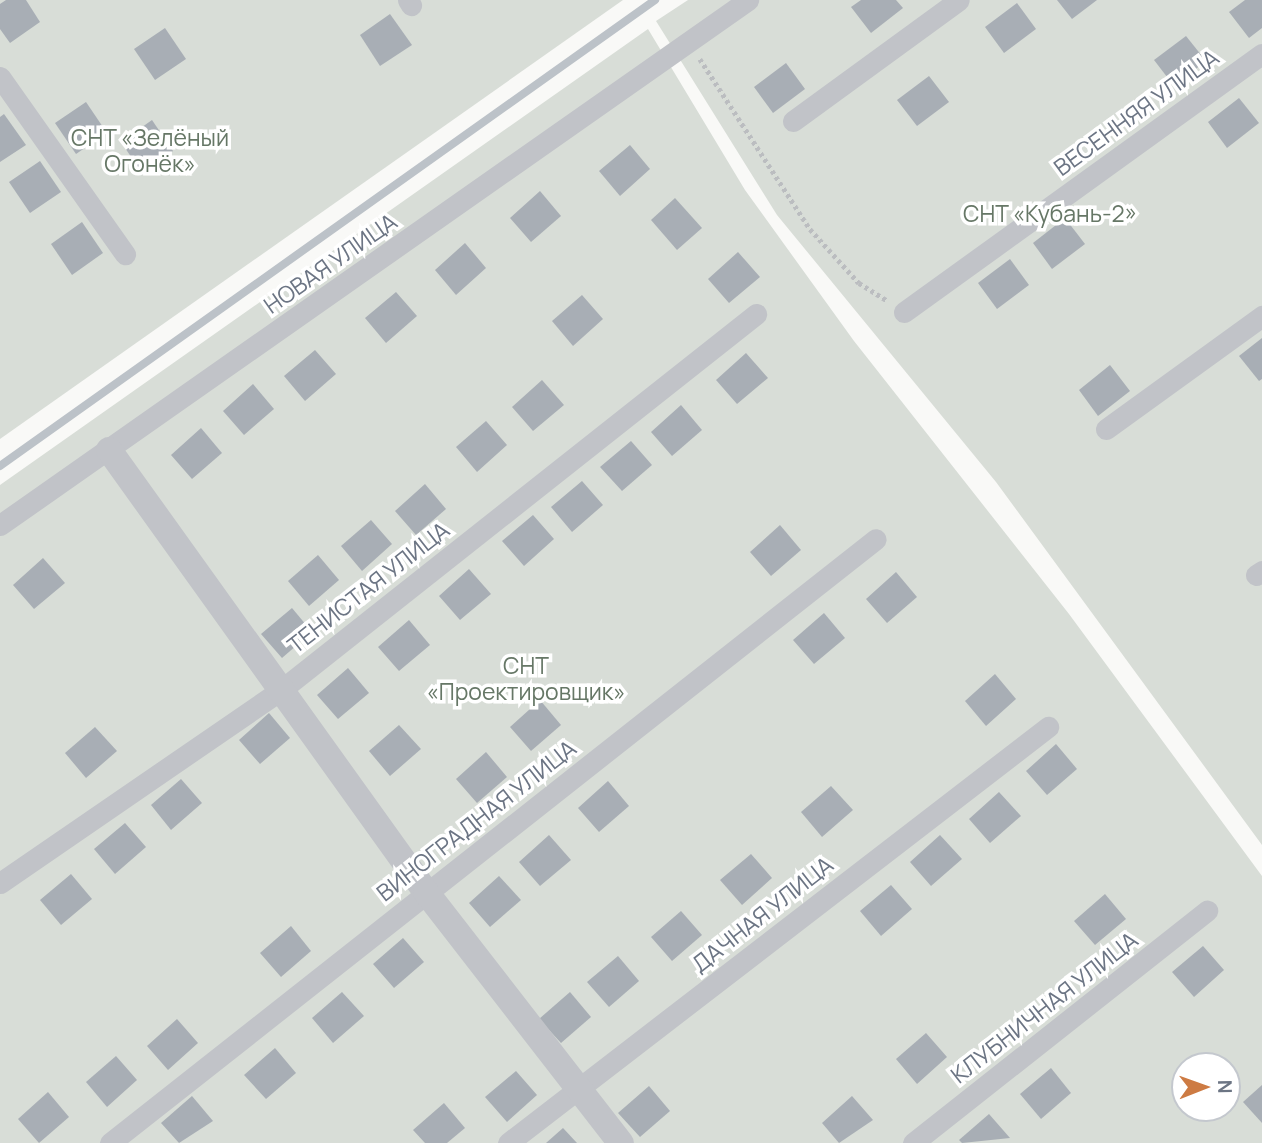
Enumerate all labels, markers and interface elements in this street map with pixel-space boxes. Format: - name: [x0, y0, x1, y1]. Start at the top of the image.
- street label: ВЕСЕННЯЯ УЛИЦА: [1048, 43, 1224, 181]
- park label: СНТ «Зелёный Огонёк»: [71, 123, 229, 177]
- park label: СНТ «Кубань-2»: [963, 199, 1137, 227]
- street label: НОВАЯ УЛИЦА: [258, 207, 402, 319]
- street label: ТЕНИСТАЯ УЛИЦА: [282, 515, 454, 659]
- park label: СНТ «Проектировщик»: [426, 651, 626, 705]
- street label: ВИНОГРАДНАЯ УЛИЦА: [371, 734, 581, 906]
- street label: ДАЧНАЯ УЛИЦА: [686, 850, 838, 978]
- street label: КЛУБНИЧНАЯ УЛИЦА: [945, 926, 1143, 1088]
- north arrow: [1171, 1052, 1241, 1122]
- text: N: [1212, 1080, 1238, 1094]

